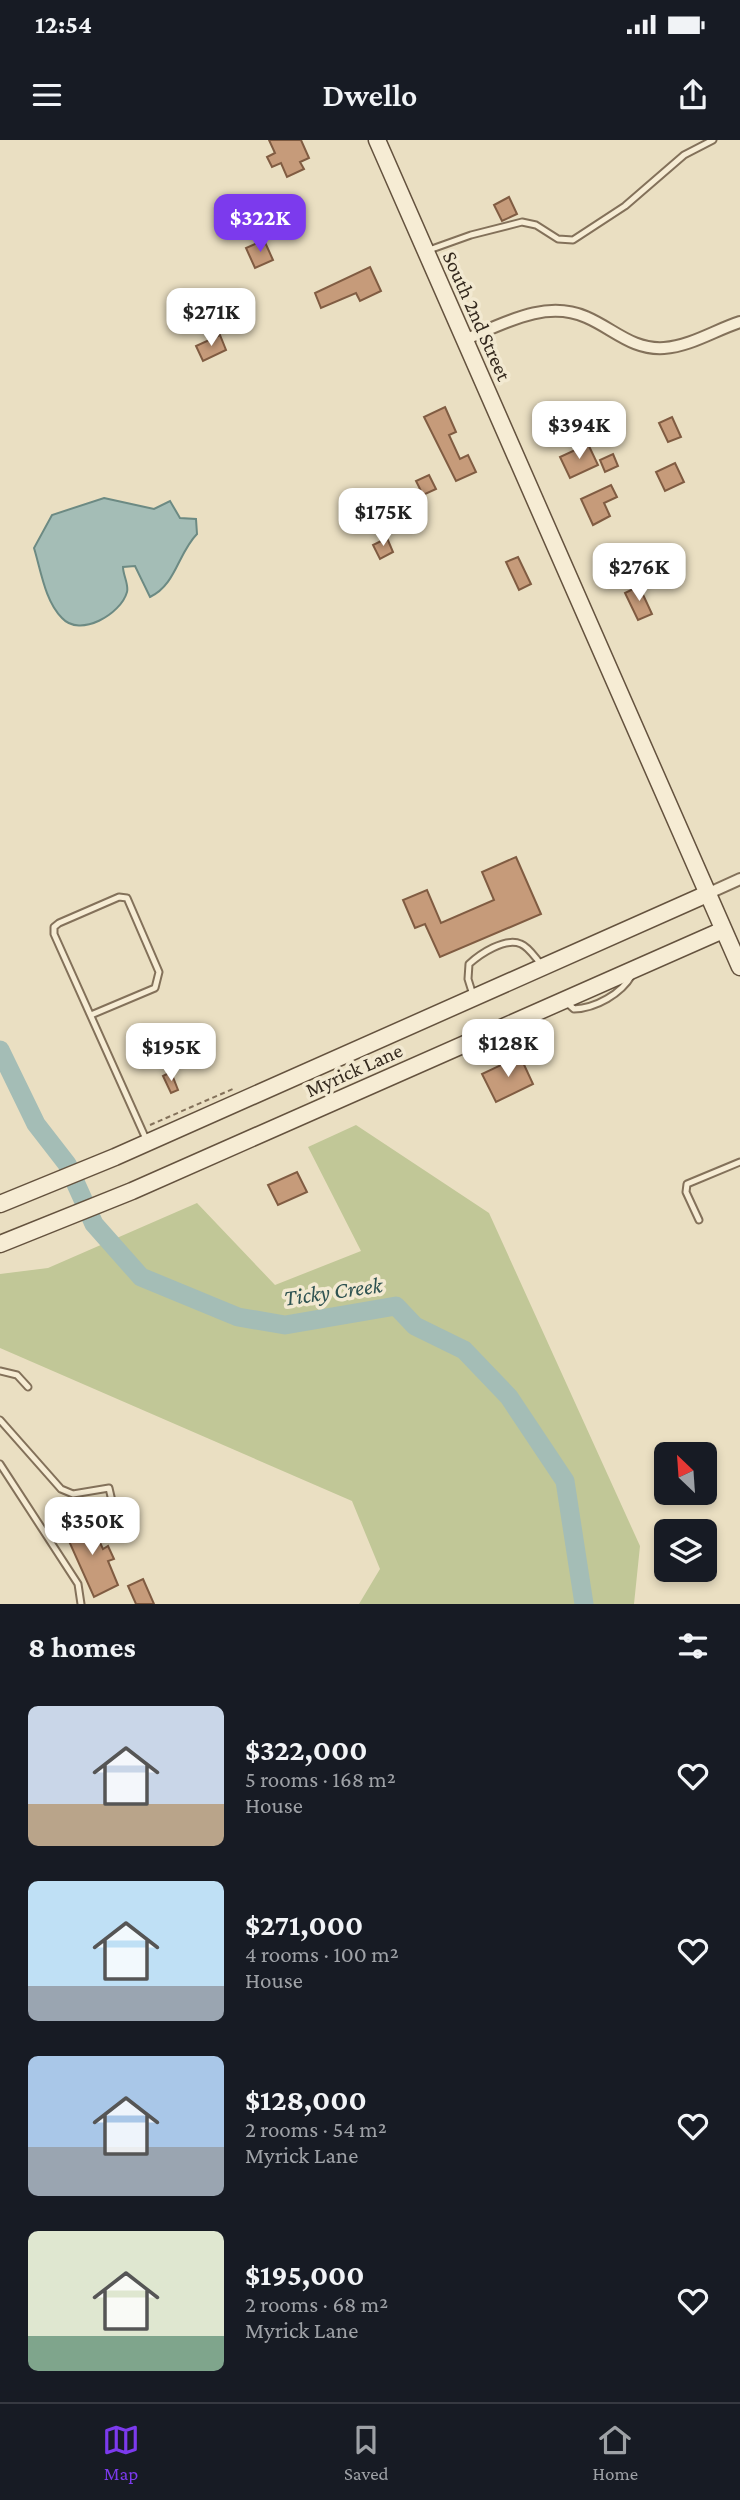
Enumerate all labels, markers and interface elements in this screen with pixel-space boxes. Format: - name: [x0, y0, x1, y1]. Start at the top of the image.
- text: 12:54: [35, 10, 92, 39]
- icon: menu: [28, 76, 66, 114]
- icon: share: [674, 76, 712, 114]
- text: Dwello: [323, 77, 417, 113]
- pin: $322K: [211, 194, 309, 254]
- text: $322K: [230, 204, 290, 230]
- street label: South 2nd Street: [438, 248, 517, 385]
- pin: $271K: [162, 288, 260, 348]
- text: $271K: [182, 298, 240, 324]
- pin: $394K: [530, 402, 628, 461]
- text: $394K: [548, 411, 610, 437]
- pin: $175K: [334, 488, 432, 548]
- text: $175K: [355, 498, 411, 524]
- pin: $276K: [590, 544, 688, 603]
- text: $276K: [609, 553, 669, 579]
- pin: $128K: [459, 1020, 557, 1079]
- pin: $195K: [122, 1024, 220, 1083]
- text: $128K: [478, 1029, 538, 1055]
- text: $195K: [142, 1033, 200, 1059]
- street label: Myrick Lane: [302, 1038, 406, 1102]
- water label: Ticky Creek: [282, 1271, 385, 1311]
- north arrow: [654, 1442, 718, 1505]
- map controls: [654, 1442, 717, 1582]
- pin: $350K: [43, 1498, 141, 1557]
- text: $350K: [61, 1507, 123, 1533]
- button: layers: [654, 1519, 717, 1582]
- icon: filters: [674, 1627, 712, 1665]
- text: 8 homes: [28, 1630, 136, 1663]
- text: $322,000: [245, 1733, 367, 1766]
- icon: home: [84, 1734, 168, 1818]
- icon: heart: [674, 1757, 712, 1795]
- text: 5 rooms · 168 m²: [245, 1766, 396, 1792]
- text: House: [245, 1792, 303, 1818]
- text: $271,000: [245, 1908, 363, 1941]
- icon: home: [84, 1909, 168, 1993]
- icon: heart: [674, 1932, 712, 1970]
- text: 4 rooms · 100 m²: [245, 1941, 399, 1967]
- text: House: [245, 1967, 303, 1993]
- text: $128,000: [245, 2083, 367, 2116]
- icon: home: [84, 2084, 168, 2168]
- icon: heart: [674, 2107, 712, 2145]
- text: 2 rooms · 54 m²: [245, 2116, 387, 2142]
- text: Myrick Lane: [245, 2142, 358, 2168]
- text: $195,000: [245, 2258, 365, 2291]
- icon: home: [84, 2259, 168, 2343]
- icon: heart: [674, 2282, 712, 2320]
- text: 2 rooms · 68 m²: [245, 2291, 388, 2317]
- text: Myrick Lane: [245, 2317, 358, 2343]
- tab: Map: [102, 2421, 140, 2484]
- tab: Saved: [344, 2421, 389, 2484]
- tab: Home: [592, 2421, 638, 2484]

